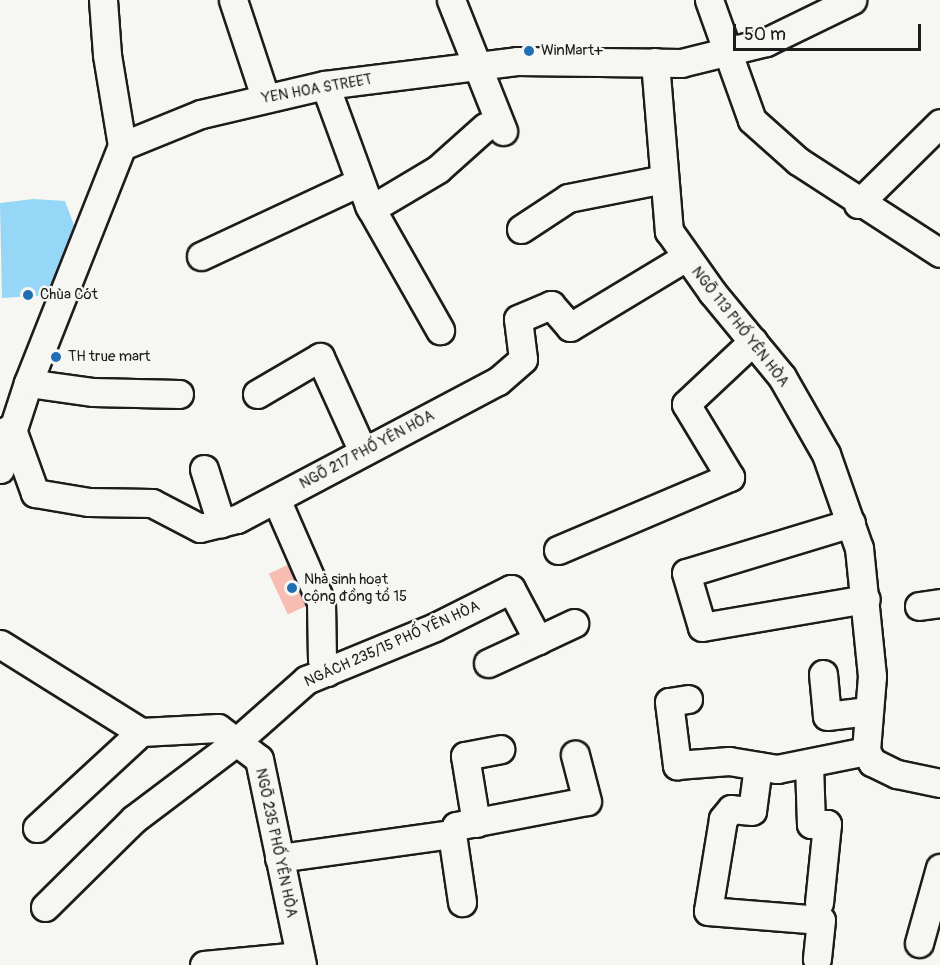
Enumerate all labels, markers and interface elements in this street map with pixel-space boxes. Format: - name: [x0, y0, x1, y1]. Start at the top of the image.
- scale bar: [736, 12, 924, 50]
- text: 50 m: [744, 23, 786, 46]
- place label: WinMart+: [541, 42, 602, 60]
- marker: WinMart+: [522, 44, 536, 58]
- street label: YEN HOA STREET: [260, 70, 374, 108]
- street label: NGÕ 113 PHỐ YÊN HÒA: [687, 263, 793, 391]
- place label: Chùa Cót: [40, 286, 98, 304]
- marker: Chùa Cót: [21, 288, 35, 302]
- place label: TH true mart: [68, 348, 150, 366]
- marker: TH true mart: [49, 350, 63, 364]
- street label: NGÕ 217 PHỐ YÊN HÒA: [297, 407, 437, 493]
- place label: Nhà sinh hoạt cộng đồng tổ 15: [304, 570, 407, 605]
- marker: Nhà sinh hoạt cộng đồng tổ 15: [285, 581, 299, 595]
- street label: NGÁCH 235/15 PHỐ YÊN HÒA: [301, 597, 483, 691]
- street label: NGÕ 235 PHỐ YÊN HÒA: [251, 767, 301, 919]

